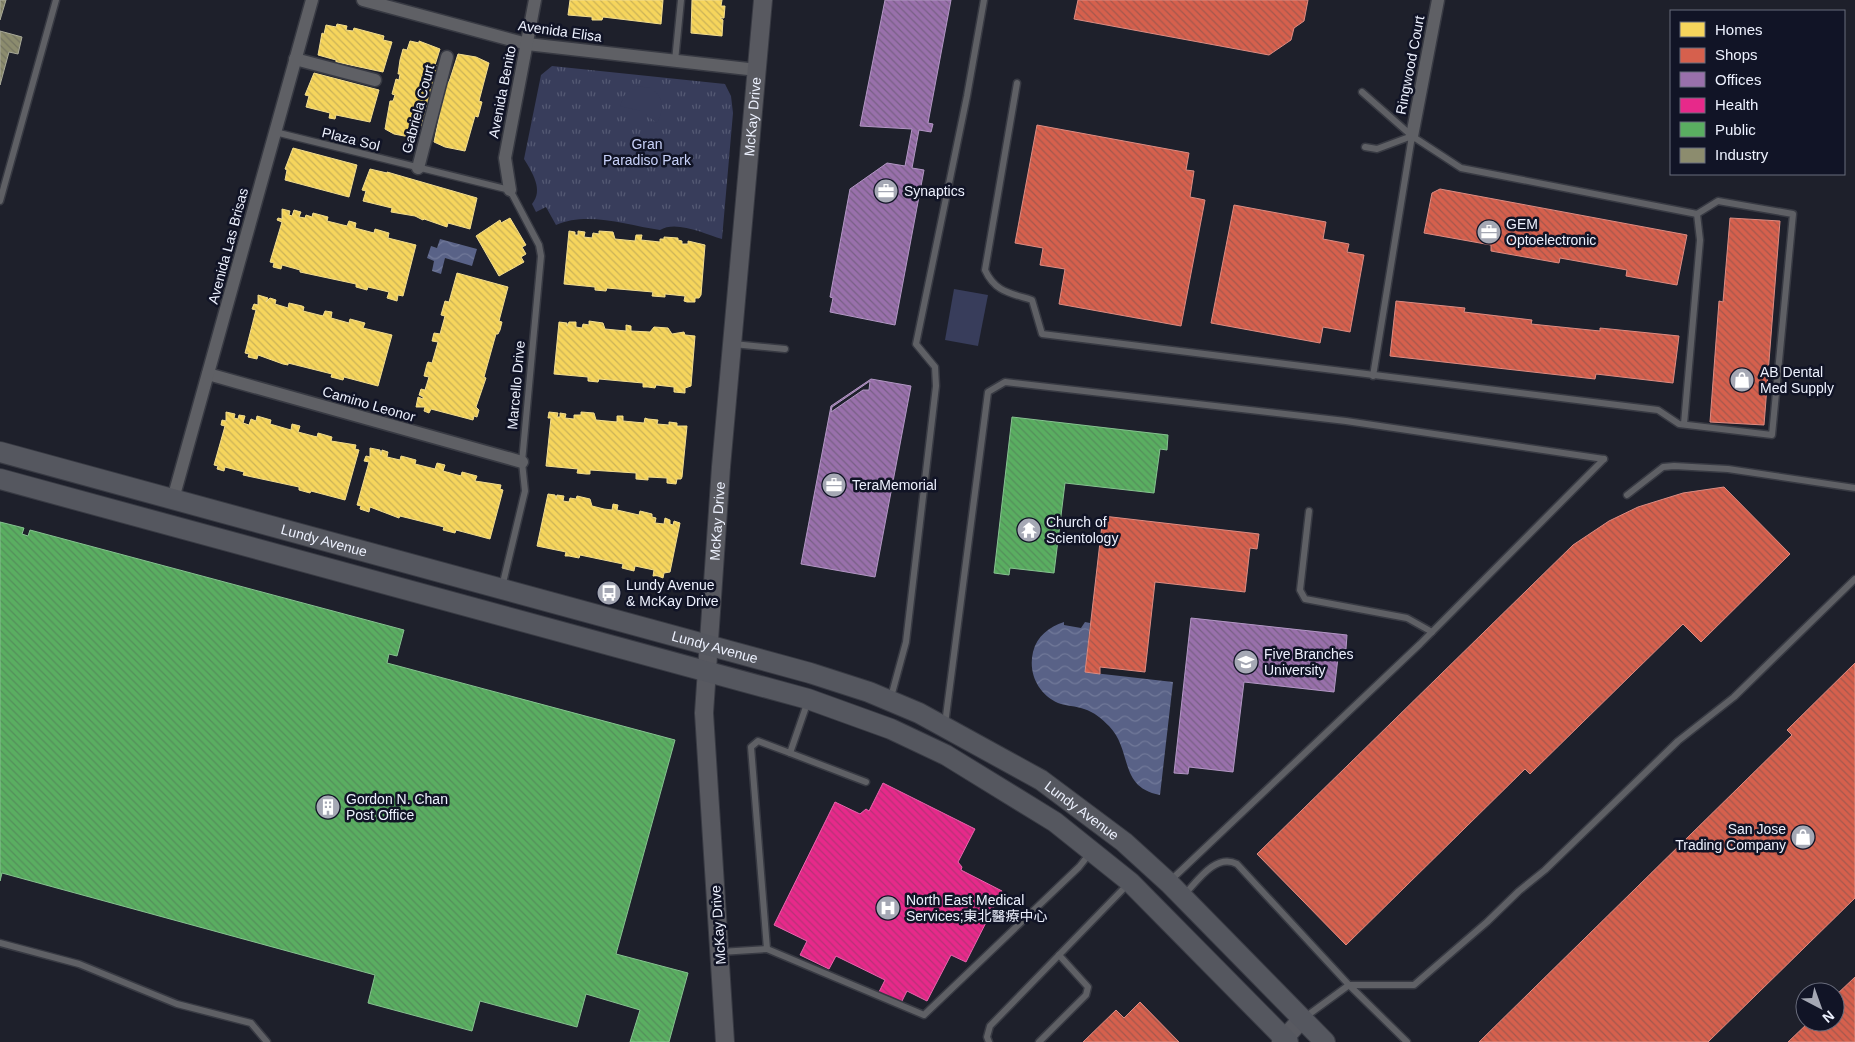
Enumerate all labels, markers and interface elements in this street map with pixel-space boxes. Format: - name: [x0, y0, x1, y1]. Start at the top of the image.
- legend: [1670, 10, 1845, 175]
- street label: Ringwood Court: [1393, 14, 1427, 116]
- street label: Avenida Elisa: [517, 17, 603, 45]
- text: Homes: [1715, 21, 1763, 38]
- street label: Avenida Benito: [485, 44, 519, 140]
- text: Shops: [1715, 46, 1758, 63]
- street label: Gabriela Court: [398, 63, 438, 155]
- text: Offices: [1715, 71, 1761, 88]
- street label: McKay Drive: [741, 76, 764, 157]
- text: Health: [1715, 96, 1758, 113]
- text: Public: [1715, 121, 1756, 138]
- street label: Plaza Sol: [320, 124, 382, 154]
- park label: Gran Paradiso Park: [603, 136, 692, 168]
- text: Industry: [1715, 146, 1769, 163]
- office icon: Synaptics: [873, 178, 899, 204]
- place label: Synaptics: [904, 183, 965, 199]
- street label: Avenida Las Brisas: [205, 186, 251, 306]
- place label: GEM Optoelectronic: [1506, 216, 1596, 248]
- office icon: GEM Optoelectronic: [1476, 219, 1502, 245]
- street label: Marcello Drive: [504, 340, 528, 430]
- place label: AB Dental Med Supply: [1760, 364, 1834, 396]
- shop icon: AB Dental Med Supply: [1729, 367, 1755, 393]
- street label: Camino Leonor: [321, 383, 418, 425]
- office icon: TeraMemorial: [821, 472, 847, 498]
- place label: TeraMemorial: [852, 477, 937, 493]
- street label: McKay Drive: [707, 481, 728, 561]
- place label: Church of Scientology: [1046, 514, 1118, 546]
- temple icon: Church of Scientology: [1016, 517, 1042, 543]
- street label: Lundy Avenue: [279, 521, 369, 560]
- place label: Lundy Avenue & McKay Drive: [626, 577, 719, 609]
- bus stop icon: Lundy Avenue & McKay Drive: [596, 580, 622, 606]
- street label: Lundy Avenue: [670, 628, 760, 666]
- place label: Five Branches University: [1264, 646, 1353, 678]
- school or university icon: Five Branches University: [1233, 649, 1259, 675]
- street label: Lundy Avenue: [1042, 778, 1122, 844]
- place label: Gordon N. Chan Post Office: [346, 791, 448, 823]
- building icon: Gordon N. Chan Post Office: [315, 794, 341, 820]
- place label: San Jose Trading Company: [1675, 821, 1786, 853]
- shop icon: San Jose Trading Company: [1790, 824, 1816, 850]
- street label: McKay Drive: [707, 885, 729, 965]
- place label: North East Medical Services;東北醫療中心: [906, 892, 1048, 924]
- hospital icon: North East Medical Services;東北醫療中心: [875, 895, 901, 921]
- north arrow: [1795, 982, 1845, 1032]
- text: N: [1819, 1007, 1838, 1026]

